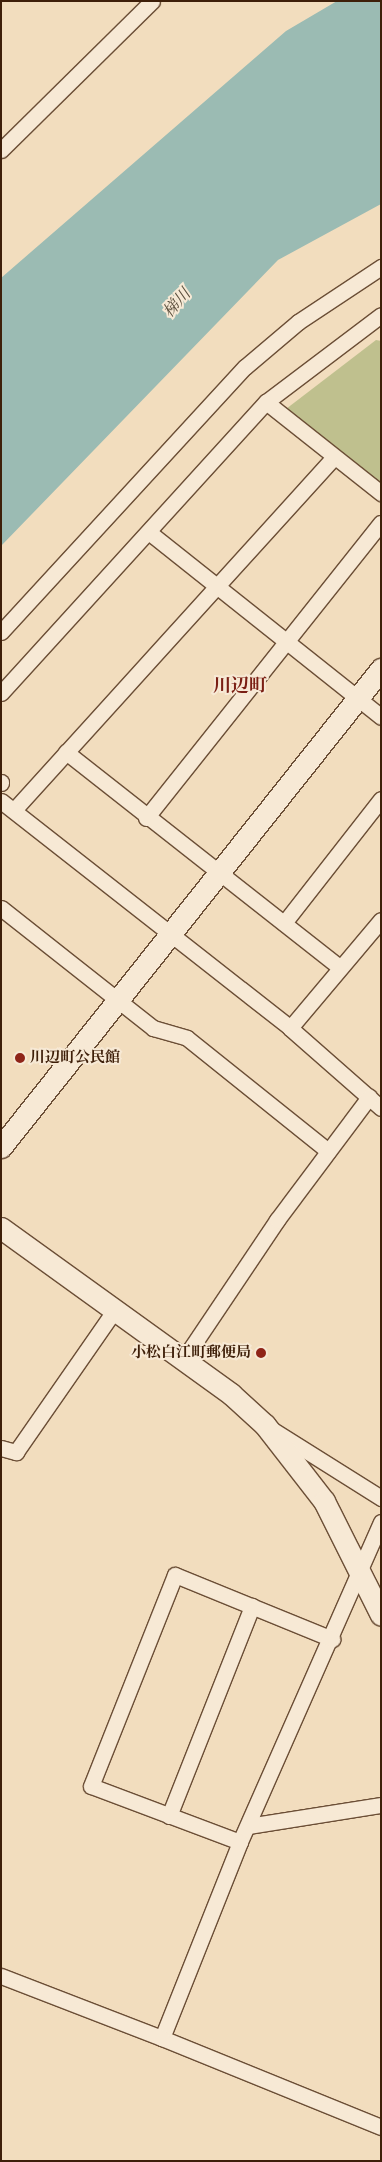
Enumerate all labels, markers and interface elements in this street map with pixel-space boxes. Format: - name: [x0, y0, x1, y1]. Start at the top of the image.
- water label: 梯川: [159, 285, 195, 321]
- district label: 川辺町: [213, 675, 267, 697]
- place label: 川辺町公民館: [30, 1049, 120, 1067]
- marker: 川辺町公民館: [14, 1052, 26, 1064]
- place label: 小松白江町郵便局: [131, 1344, 251, 1362]
- marker: 小松白江町郵便局: [255, 1347, 267, 1359]

